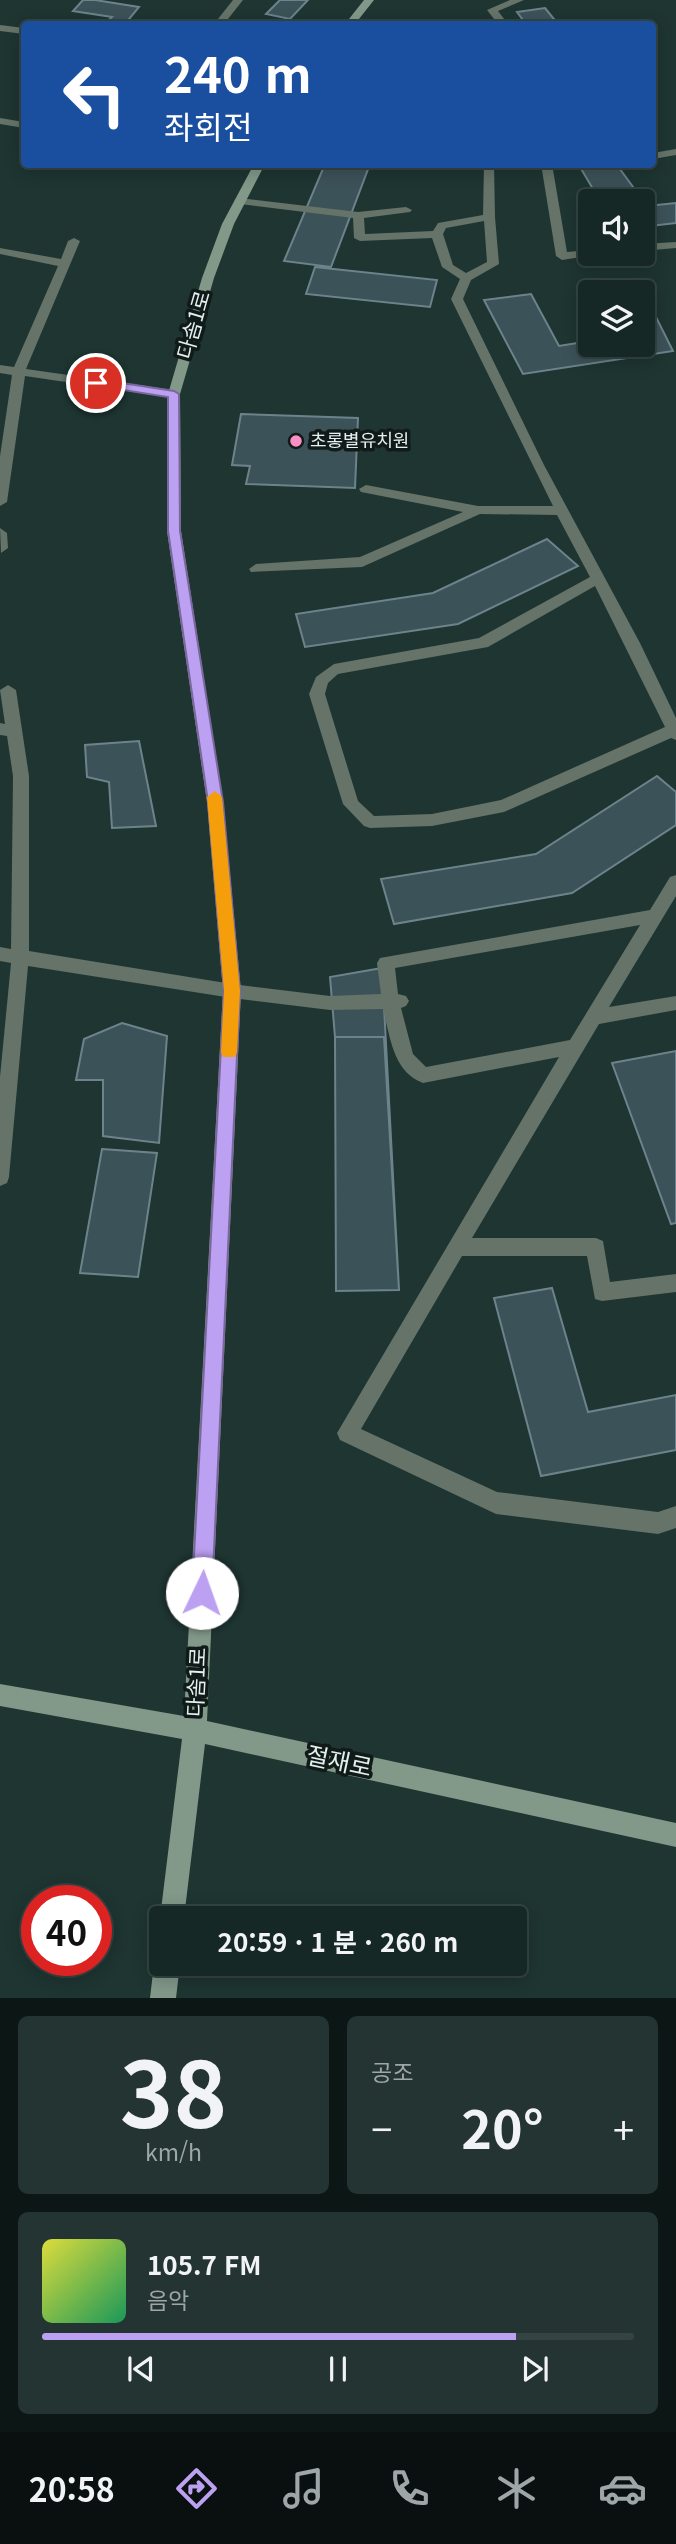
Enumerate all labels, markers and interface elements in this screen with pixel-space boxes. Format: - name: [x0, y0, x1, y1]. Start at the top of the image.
- text: 240 m: [164, 36, 312, 107]
- icon: left: [49, 49, 140, 140]
- text: 좌회전: [164, 102, 252, 148]
- map controls: [578, 189, 655, 357]
- button: sound: [578, 189, 655, 266]
- button: layers: [578, 280, 655, 357]
- street label: 다솜1로: [168, 287, 216, 362]
- pin: [66, 353, 126, 413]
- icon: arrive: [77, 364, 115, 402]
- place label: 초롱별유치원: [310, 426, 409, 452]
- marker: 초롱별유치원: [288, 433, 304, 449]
- position arrow: [165, 1556, 239, 1630]
- street label: 다솜1로: [178, 1646, 212, 1717]
- street label: 절재로: [303, 1736, 376, 1784]
- speed limit sign: 40: [21, 1885, 112, 1976]
- text: 20:59 · 1 분 · 260 m: [218, 1922, 458, 1959]
- text: 38: [120, 2022, 227, 2154]
- text: 공조: [371, 2054, 413, 2088]
- text: 20°: [461, 2089, 544, 2164]
- text: −: [371, 2100, 392, 2155]
- text: +: [613, 2100, 634, 2155]
- text: km/h: [145, 2134, 202, 2168]
- text: 105.7 FM: [147, 2245, 262, 2282]
- text: 음악: [147, 2282, 189, 2316]
- icon: previous: [122, 2350, 160, 2388]
- icon: pause: [319, 2350, 357, 2388]
- icon: next: [516, 2350, 554, 2388]
- icon: directions: [172, 2464, 221, 2513]
- icon: music: [279, 2464, 328, 2513]
- icon: phone: [385, 2464, 434, 2513]
- icon: climate: [492, 2464, 541, 2513]
- icon: car: [598, 2464, 647, 2513]
- text: 20:58: [29, 2465, 115, 2511]

